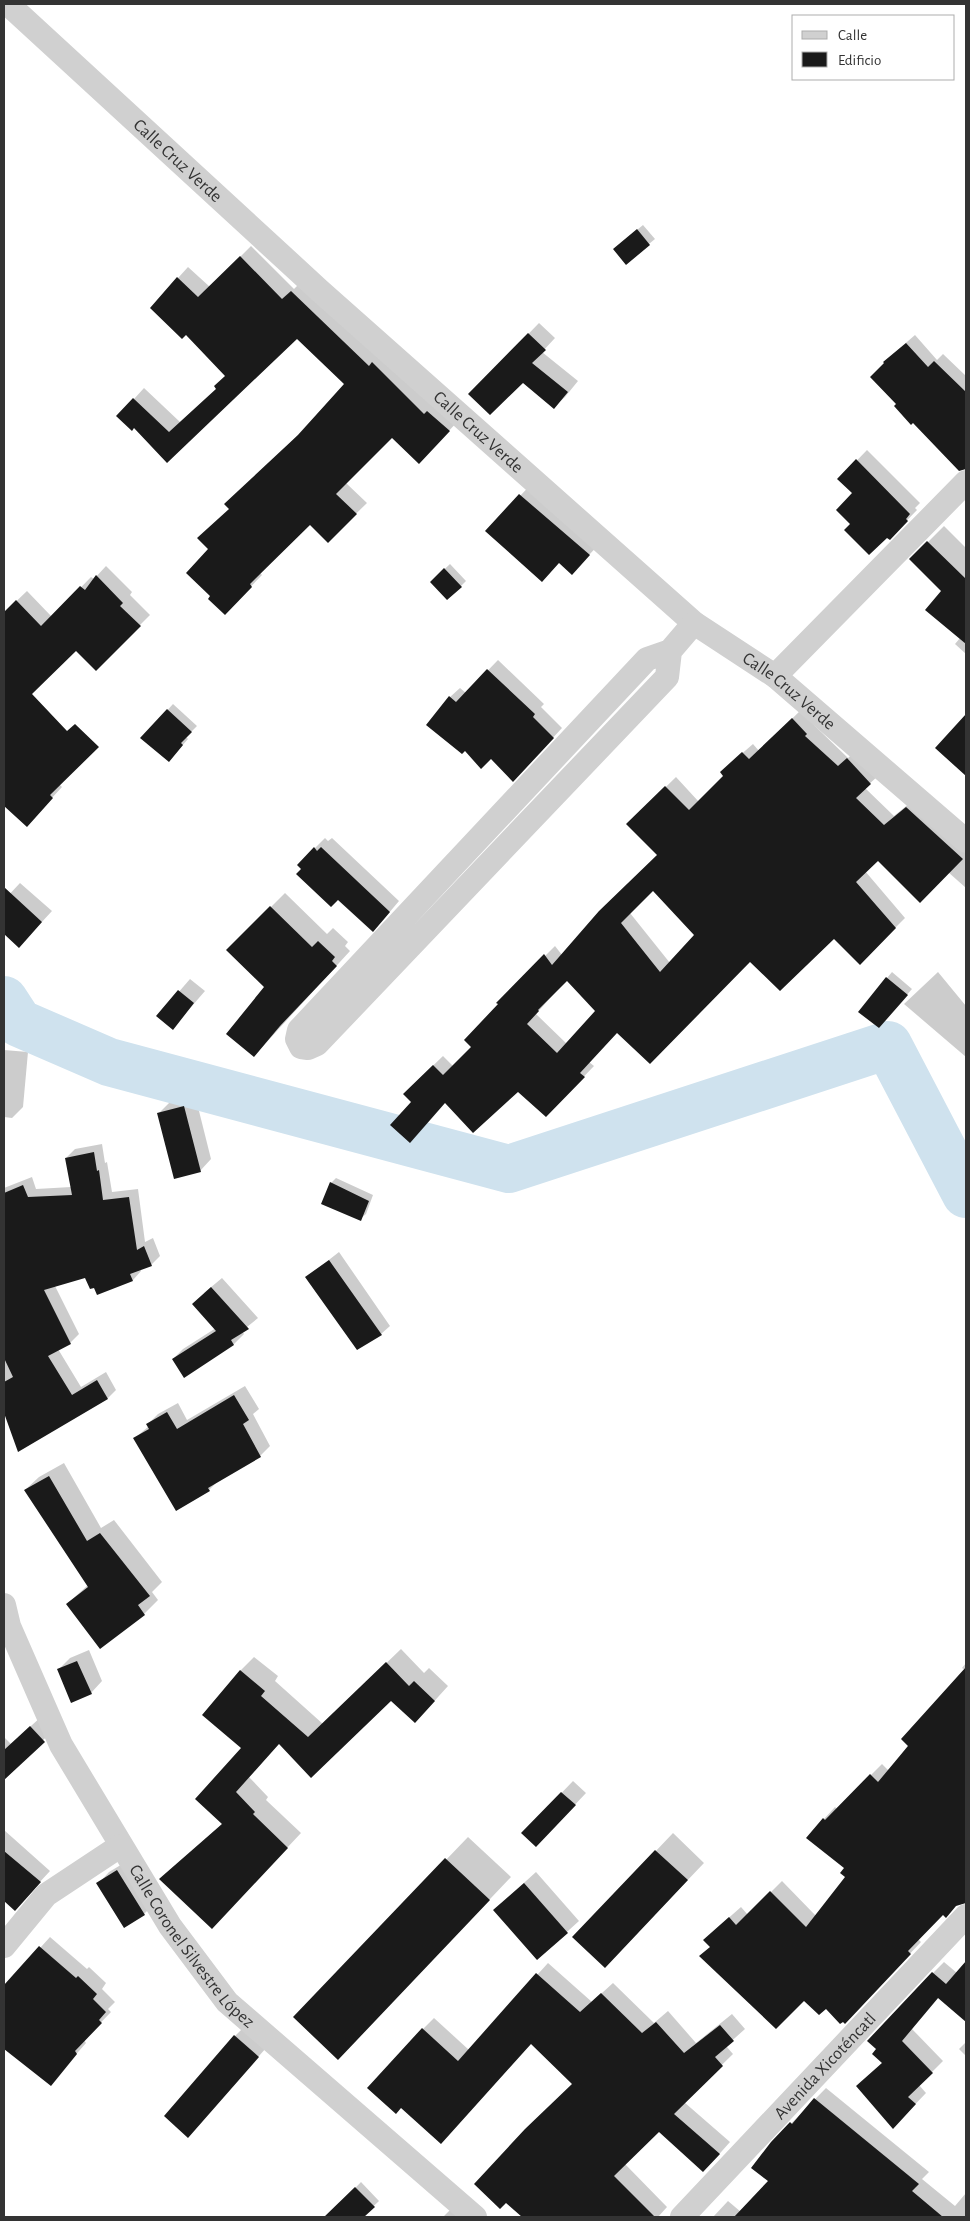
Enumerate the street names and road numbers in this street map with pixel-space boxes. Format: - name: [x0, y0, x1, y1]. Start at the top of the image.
- street label: Calle Cruz Verde: [130, 116, 225, 206]
- street label: Calle Cruz Verde: [430, 388, 526, 477]
- street label: Calle Cruz Verde: [739, 649, 838, 734]
- street label: Calle Coronel Silvestre López: [125, 1862, 258, 2032]
- street label: Avenida Xicoténcatl: [771, 2010, 880, 2123]

